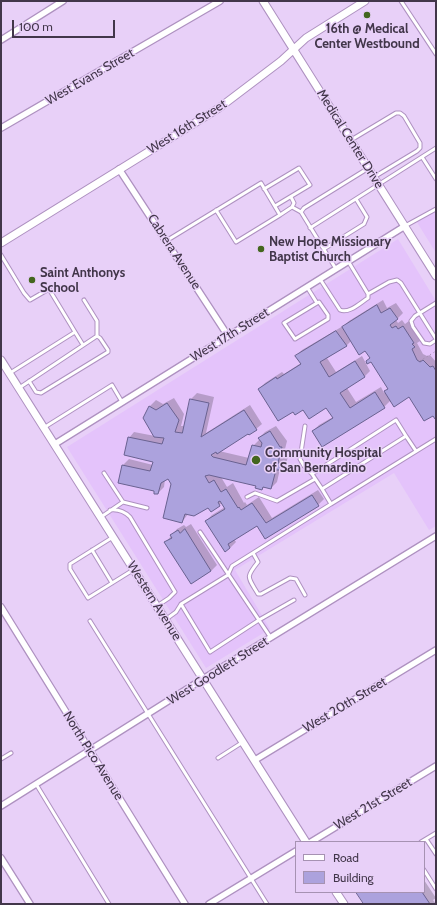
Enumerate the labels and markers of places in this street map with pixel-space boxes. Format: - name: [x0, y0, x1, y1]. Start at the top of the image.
- marker: 16th @ Medical Center Westbound: [362, 10, 372, 20]
- place label: 16th @ Medical Center Westbound: [314, 21, 420, 52]
- place label: New Hope Missionary Baptist Church: [269, 234, 391, 265]
- marker: New Hope Missionary Baptist Church: [256, 244, 266, 254]
- place label: Saint Anthonys School: [40, 265, 125, 296]
- marker: Saint Anthonys School: [27, 275, 37, 285]
- place label: Community Hospital of San Bernardino: [265, 445, 382, 476]
- marker: Community Hospital of San Bernardino: [250, 454, 262, 466]

